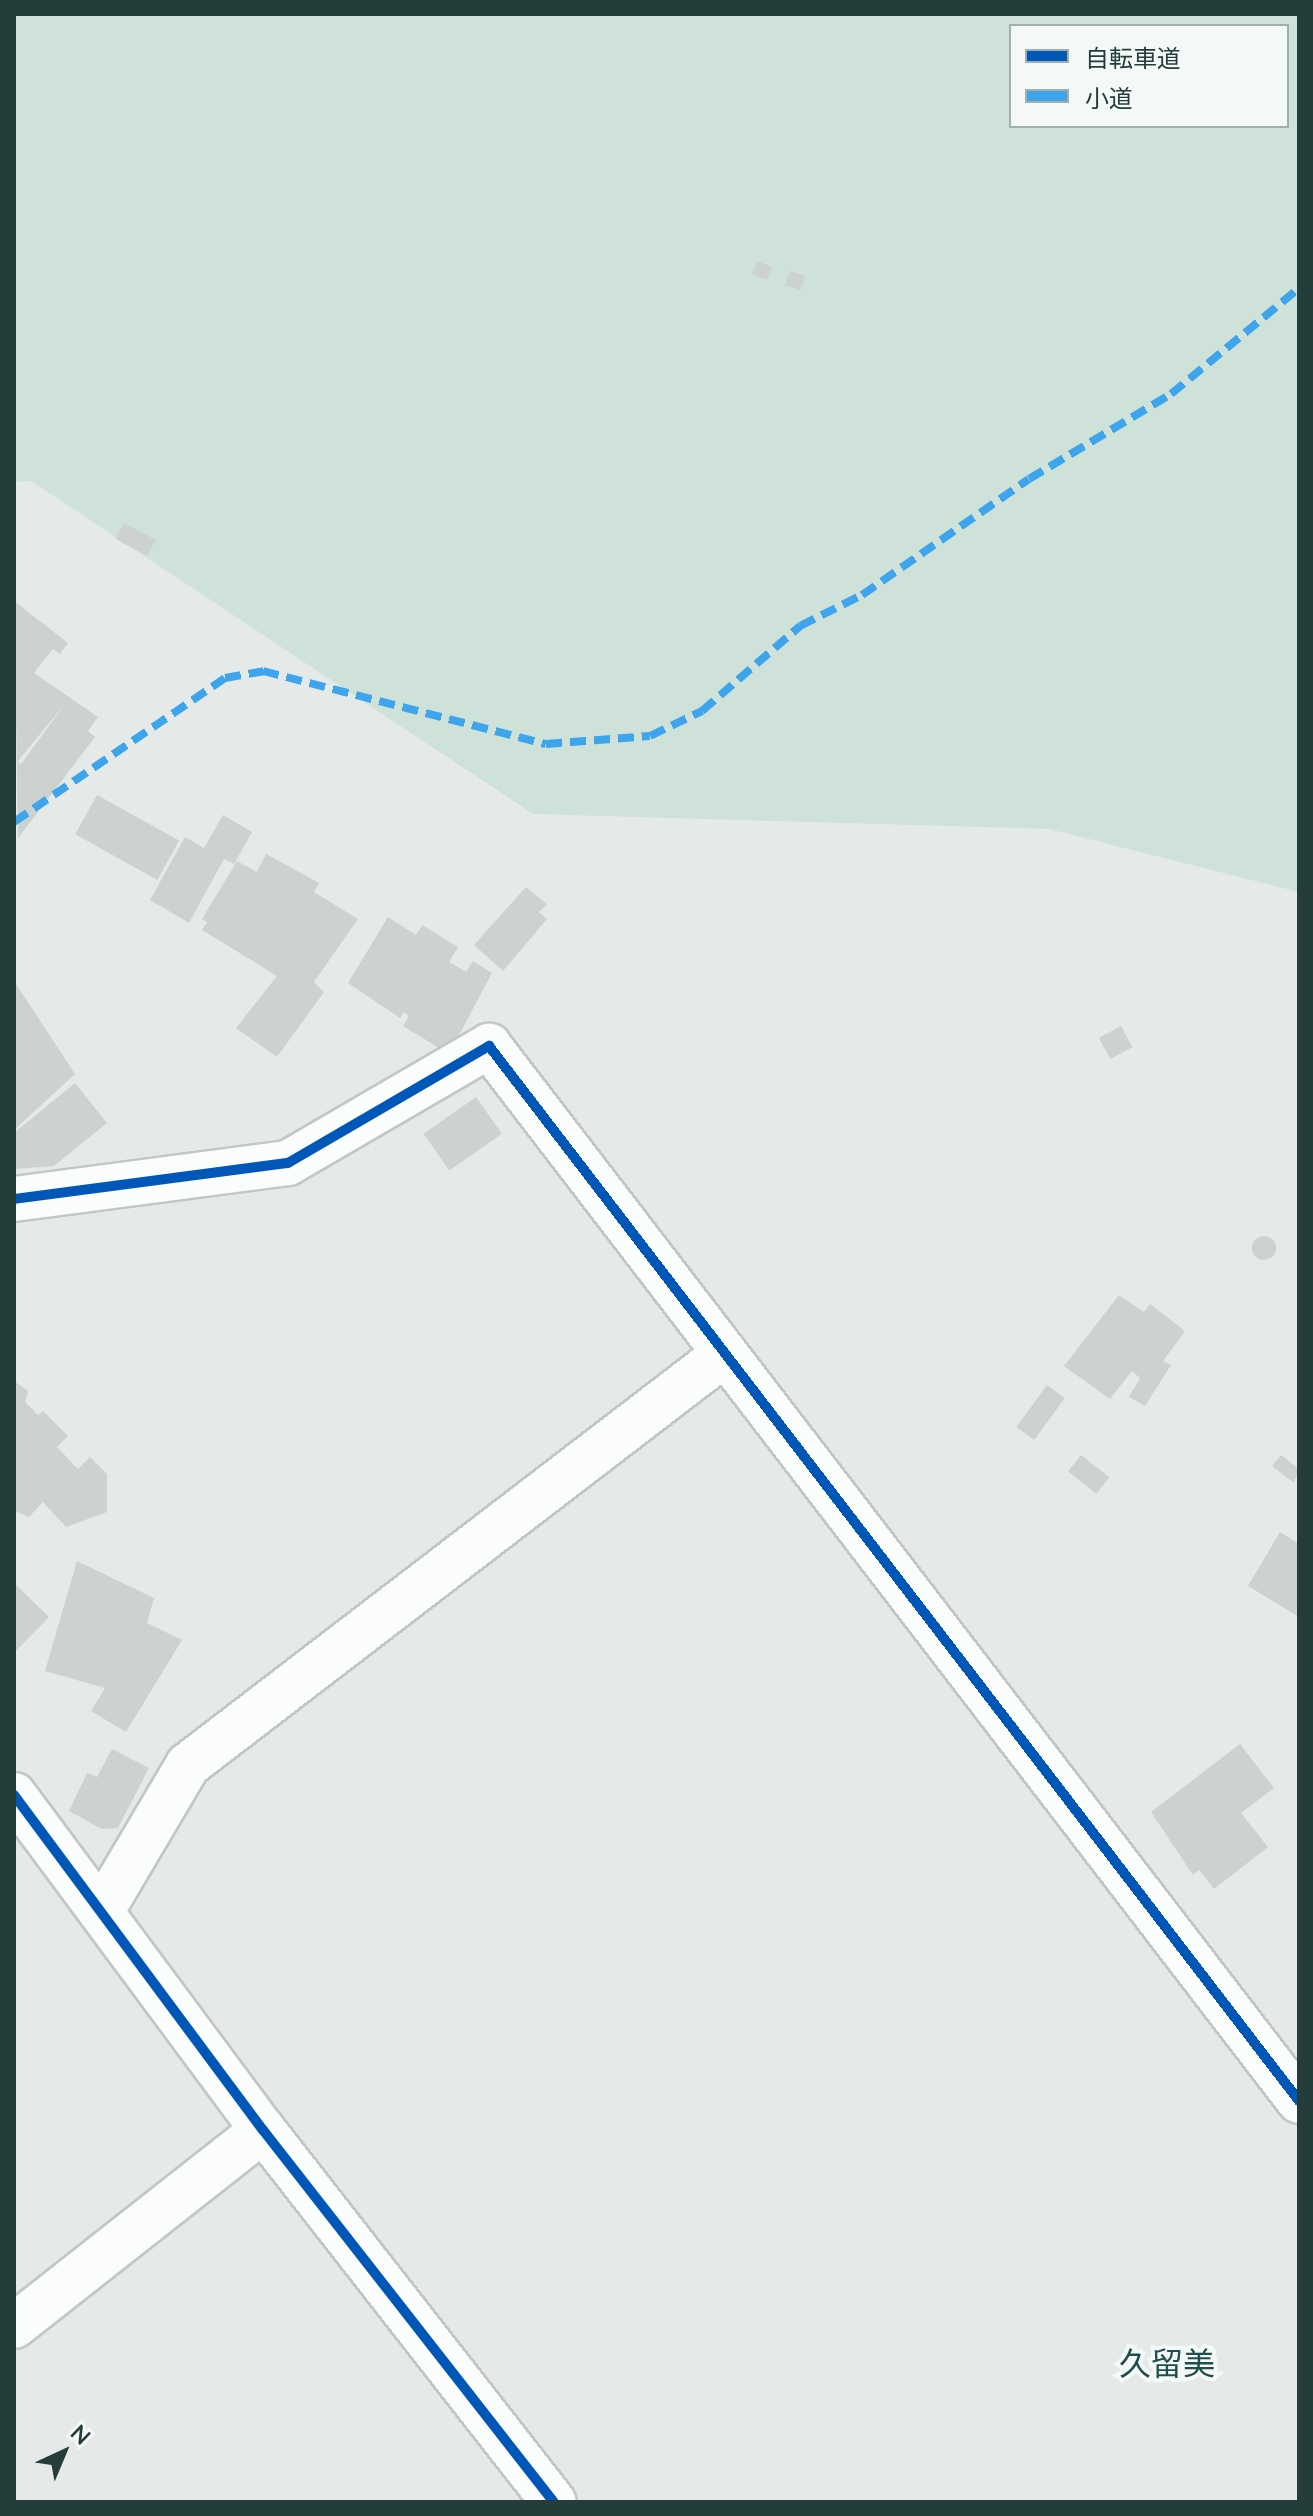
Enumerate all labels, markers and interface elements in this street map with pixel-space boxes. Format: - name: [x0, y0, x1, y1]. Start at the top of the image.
- legend: [1009, 24, 1289, 128]
- text: 自転車道: [1085, 43, 1181, 72]
- text: 小道: [1085, 83, 1133, 112]
- district label: 久留美: [1119, 2344, 1215, 2382]
- north arrow: [24, 2412, 104, 2492]
- text: N: [66, 2419, 96, 2450]

